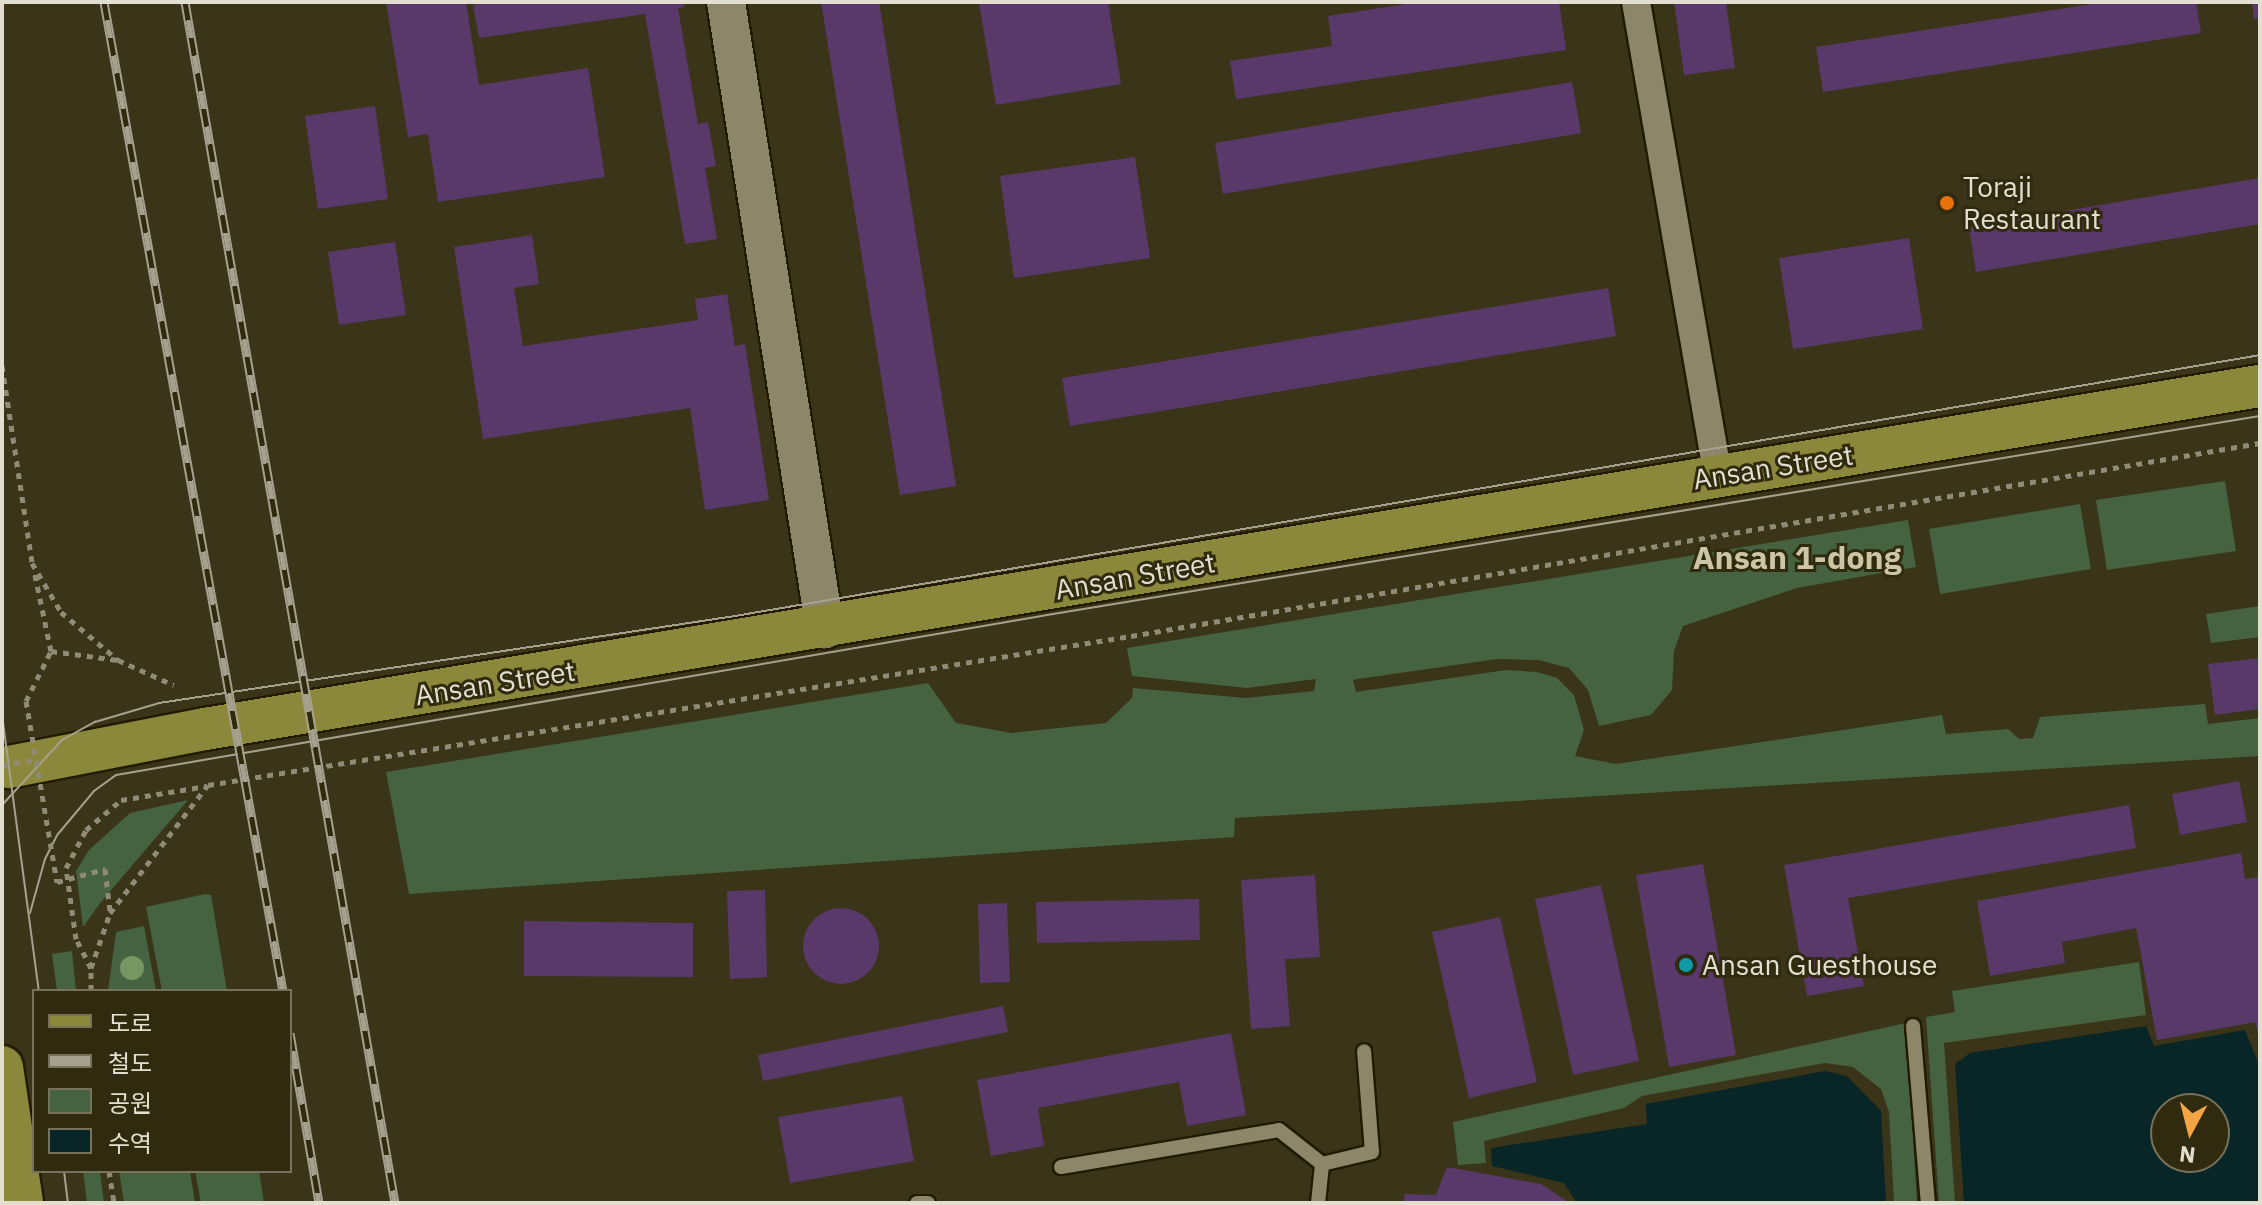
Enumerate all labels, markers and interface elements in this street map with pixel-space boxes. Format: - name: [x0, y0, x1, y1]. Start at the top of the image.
- place label: Toraji Restaurant: [1963, 170, 2101, 236]
- marker: Toraji Restaurant: [1938, 194, 1956, 212]
- street label: Ansan Street: [1690, 438, 1856, 496]
- district label: Ansan 1-dong: [1693, 538, 1901, 576]
- street label: Ansan Street: [1052, 545, 1218, 607]
- street label: Ansan Street: [412, 654, 578, 712]
- place label: Ansan Guesthouse: [1702, 948, 1937, 982]
- marker: Ansan Guesthouse: [1677, 956, 1695, 974]
- legend: [32, 989, 292, 1173]
- text: 도로: [108, 1007, 152, 1039]
- text: 철도: [108, 1047, 152, 1079]
- text: 공원: [108, 1087, 152, 1119]
- north arrow: [2150, 1093, 2230, 1173]
- text: 수역: [108, 1127, 152, 1159]
- text: N: [2178, 1140, 2197, 1171]

